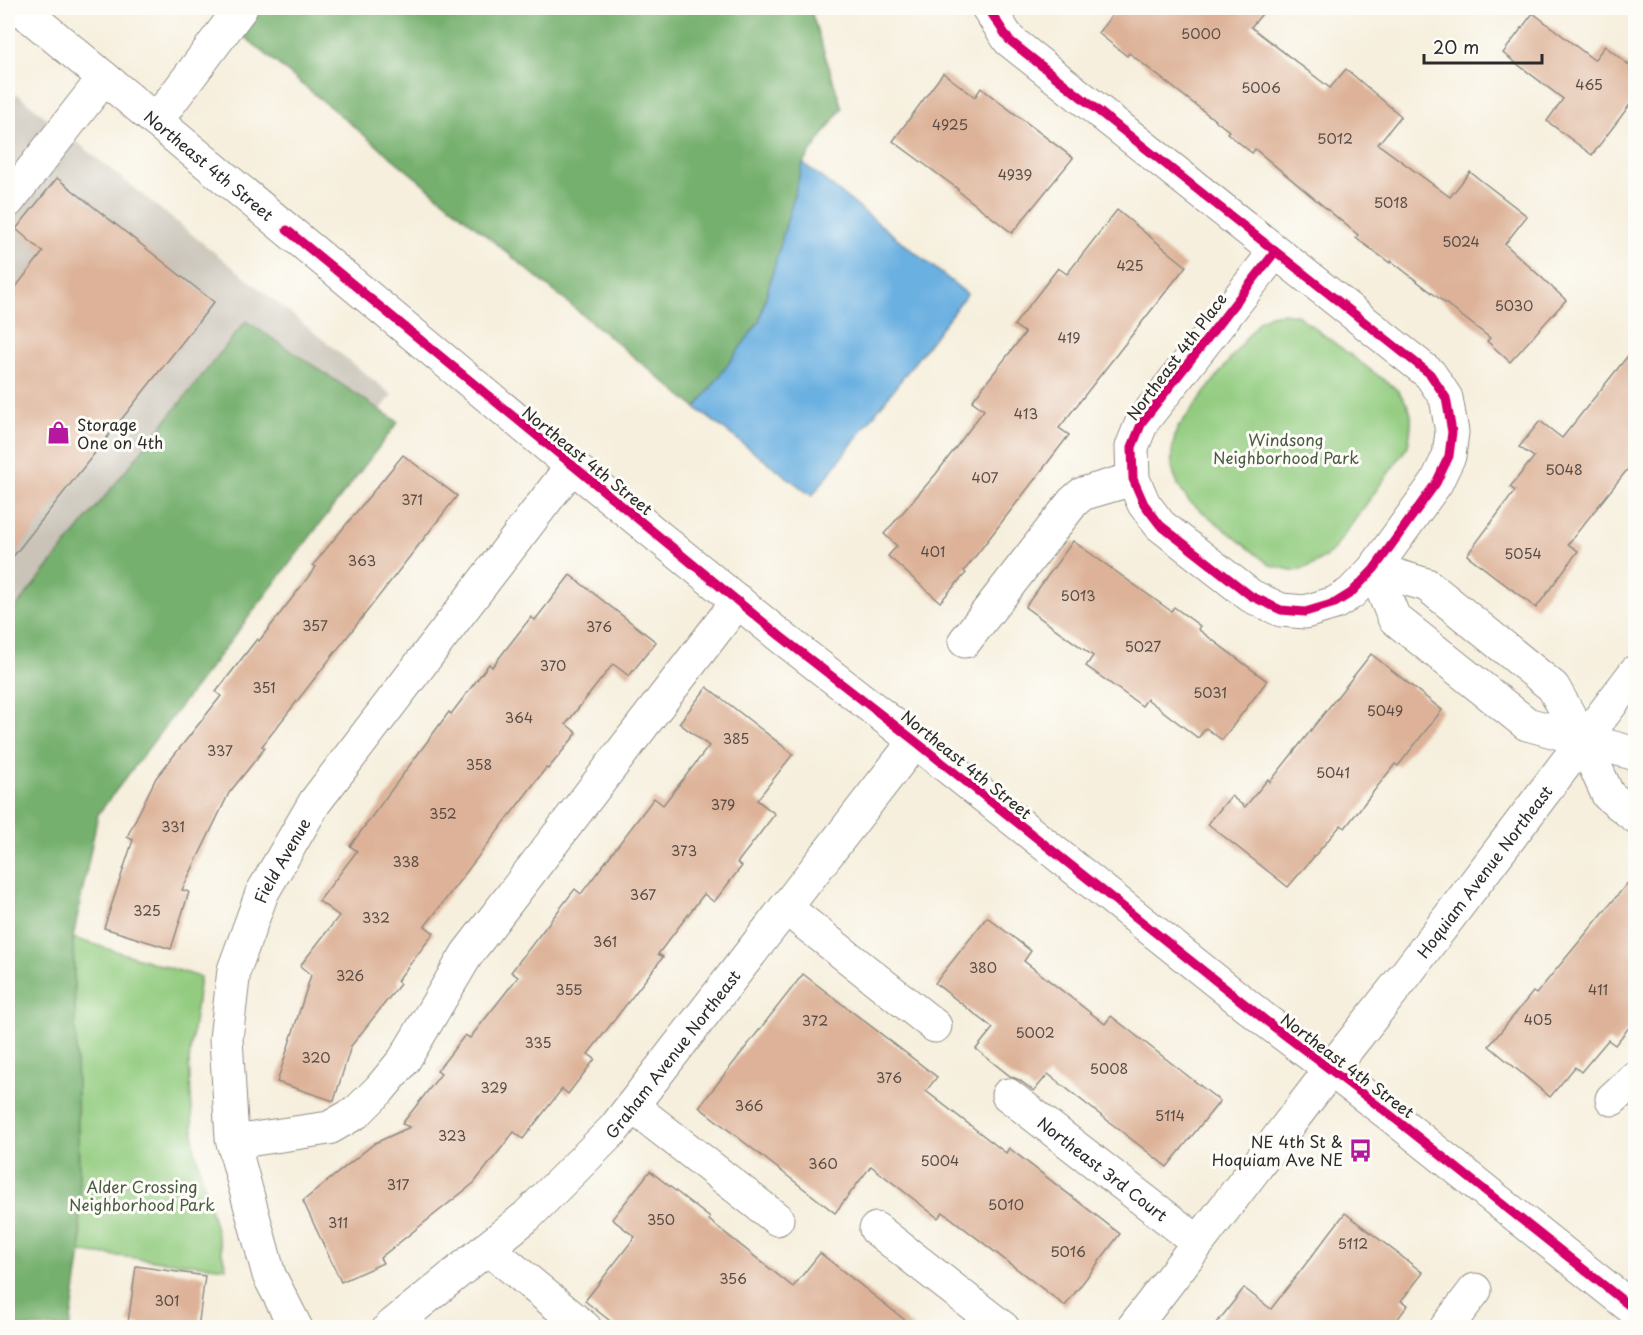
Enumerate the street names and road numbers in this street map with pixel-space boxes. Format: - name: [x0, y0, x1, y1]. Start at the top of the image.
- street label: Northeast 4th Street: [139, 104, 280, 226]
- street label: Northeast 4th Place: [1120, 287, 1232, 425]
- street label: Northeast 4th Street: [518, 400, 659, 521]
- street label: Northeast 4th Street: [897, 704, 1038, 825]
- street label: Hoquiam Avenue Northeast: [1411, 780, 1557, 963]
- street label: Field Avenue: [247, 813, 316, 906]
- street label: Graham Avenue Northeast: [599, 964, 745, 1144]
- street label: Northeast 4th Street: [1276, 1007, 1420, 1124]
- street label: Northeast 3rd Court: [1033, 1110, 1173, 1227]

